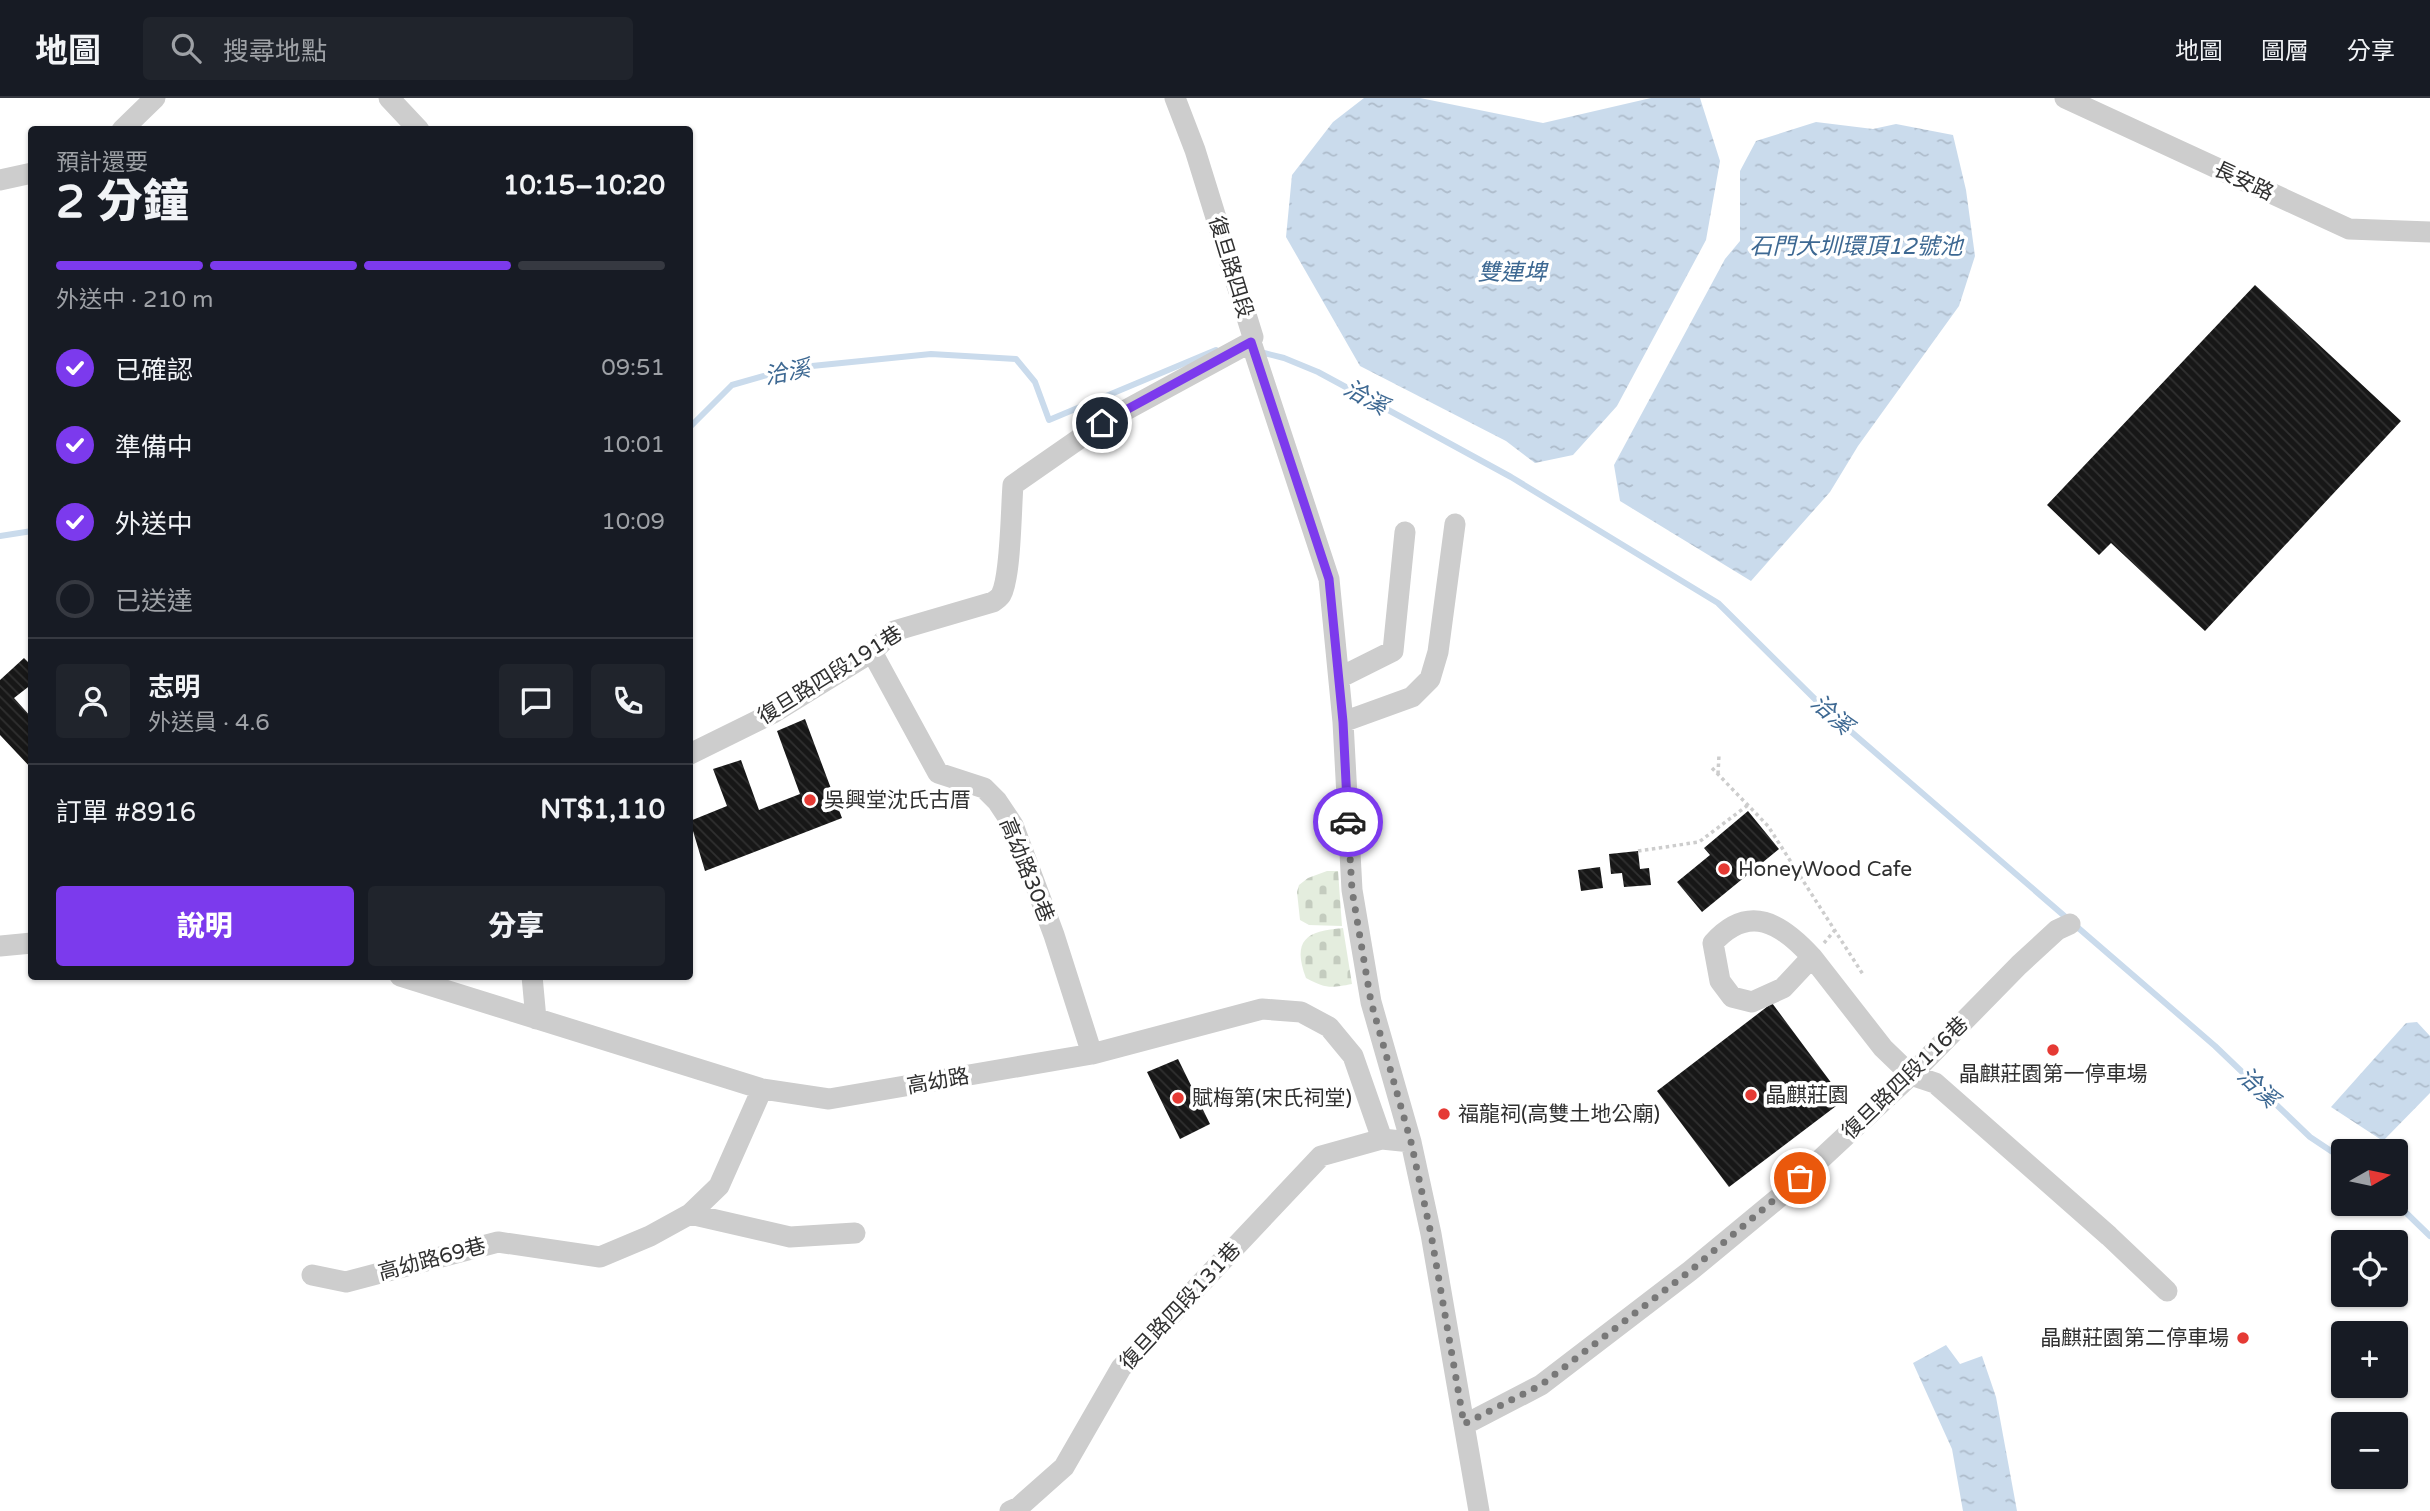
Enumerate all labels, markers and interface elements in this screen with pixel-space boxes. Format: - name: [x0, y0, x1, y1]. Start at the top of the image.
- search box: [143, 17, 633, 80]
- icon: search: [167, 29, 205, 67]
- text: 地圖: [35, 32, 101, 71]
- text: 搜尋地點: [223, 36, 327, 67]
- text: 地圖: [2175, 37, 2223, 66]
- text: 圖層: [2261, 37, 2309, 66]
- text: 分享: [2347, 37, 2395, 66]
- text: 預計還要: [56, 149, 148, 177]
- street label: 長安路: [2210, 157, 2278, 206]
- text: 10:15–10:20: [503, 170, 665, 201]
- text: 2 分鐘: [56, 175, 189, 230]
- street label: 復旦路四段: [1203, 213, 1258, 321]
- water label: 石門大圳環頂12號池: [1750, 233, 1964, 261]
- water label: 雙連埤: [1478, 259, 1550, 287]
- text: 外送中 · 210 m: [56, 286, 213, 314]
- icon: check: [56, 349, 94, 387]
- text: 09:51: [601, 354, 665, 382]
- water label: 洽溪: [762, 354, 815, 391]
- text: 已確認: [115, 355, 193, 386]
- water label: 洽溪: [1339, 374, 1395, 423]
- pin: [1072, 393, 1132, 453]
- icon: home: [1083, 404, 1121, 442]
- icon: check: [56, 426, 94, 464]
- text: 10:01: [601, 431, 665, 459]
- text: 準備中: [115, 432, 193, 463]
- icon: check: [56, 503, 94, 541]
- text: 10:09: [601, 508, 665, 536]
- text: 外送中: [115, 509, 193, 540]
- text: 已送達: [115, 586, 193, 617]
- street label: 復旦路四段191巷: [753, 621, 907, 730]
- button: person: [56, 664, 130, 738]
- button: chat: [499, 664, 573, 738]
- button: phone: [591, 664, 665, 738]
- text: 志明: [148, 672, 200, 703]
- water label: 洽溪: [1805, 689, 1860, 743]
- text: 外送員 · 4.6: [148, 709, 270, 737]
- courier: [1313, 787, 1383, 857]
- place label: 吳興堂沈氏古厝: [824, 788, 971, 813]
- marker: 吳興堂沈氏古厝: [802, 792, 818, 808]
- text: NT$1,110: [540, 794, 665, 825]
- text: 訂單 #8916: [56, 797, 196, 828]
- icon: car: [1329, 803, 1367, 841]
- street label: 高幼路30巷: [994, 814, 1059, 926]
- place label: HoneyWood Cafe: [1738, 857, 1912, 882]
- marker: HoneyWood Cafe: [1716, 861, 1732, 877]
- button: 說明: [56, 886, 354, 966]
- button: 分享: [368, 886, 665, 966]
- street label: 復旦路四段116巷: [1837, 1012, 1974, 1145]
- marker: 晶麒莊園第一停車場: [2045, 1042, 2061, 1058]
- place label: 晶麒莊園第一停車場: [1959, 1062, 2148, 1087]
- water label: 洽溪: [2231, 1062, 2286, 1116]
- street label: 高幼路: [905, 1064, 971, 1099]
- place label: 晶麒莊園: [1765, 1083, 1849, 1108]
- place label: 賦梅第(宋氏祠堂): [1192, 1086, 1352, 1111]
- marker: 晶麒莊園: [1743, 1087, 1759, 1103]
- marker: 賦梅第(宋氏祠堂): [1170, 1090, 1186, 1106]
- place label: 福龍祠(高雙土地公廟): [1458, 1102, 1660, 1127]
- marker: 福龍祠(高雙土地公廟): [1436, 1106, 1452, 1122]
- north arrow: [2331, 1139, 2408, 1216]
- map controls: [2331, 1139, 2408, 1489]
- pin: [1770, 1148, 1830, 1208]
- icon: bag: [1781, 1159, 1819, 1197]
- button: locate: [2331, 1230, 2408, 1307]
- street label: 高幼路69巷: [376, 1233, 489, 1286]
- street label: 復旦路四段131巷: [1115, 1237, 1246, 1375]
- button: +: [2331, 1321, 2408, 1398]
- place label: 晶麒莊園第二停車場: [2040, 1326, 2229, 1351]
- marker: 晶麒莊園第二停車場: [2235, 1330, 2251, 1346]
- button: −: [2331, 1412, 2408, 1489]

